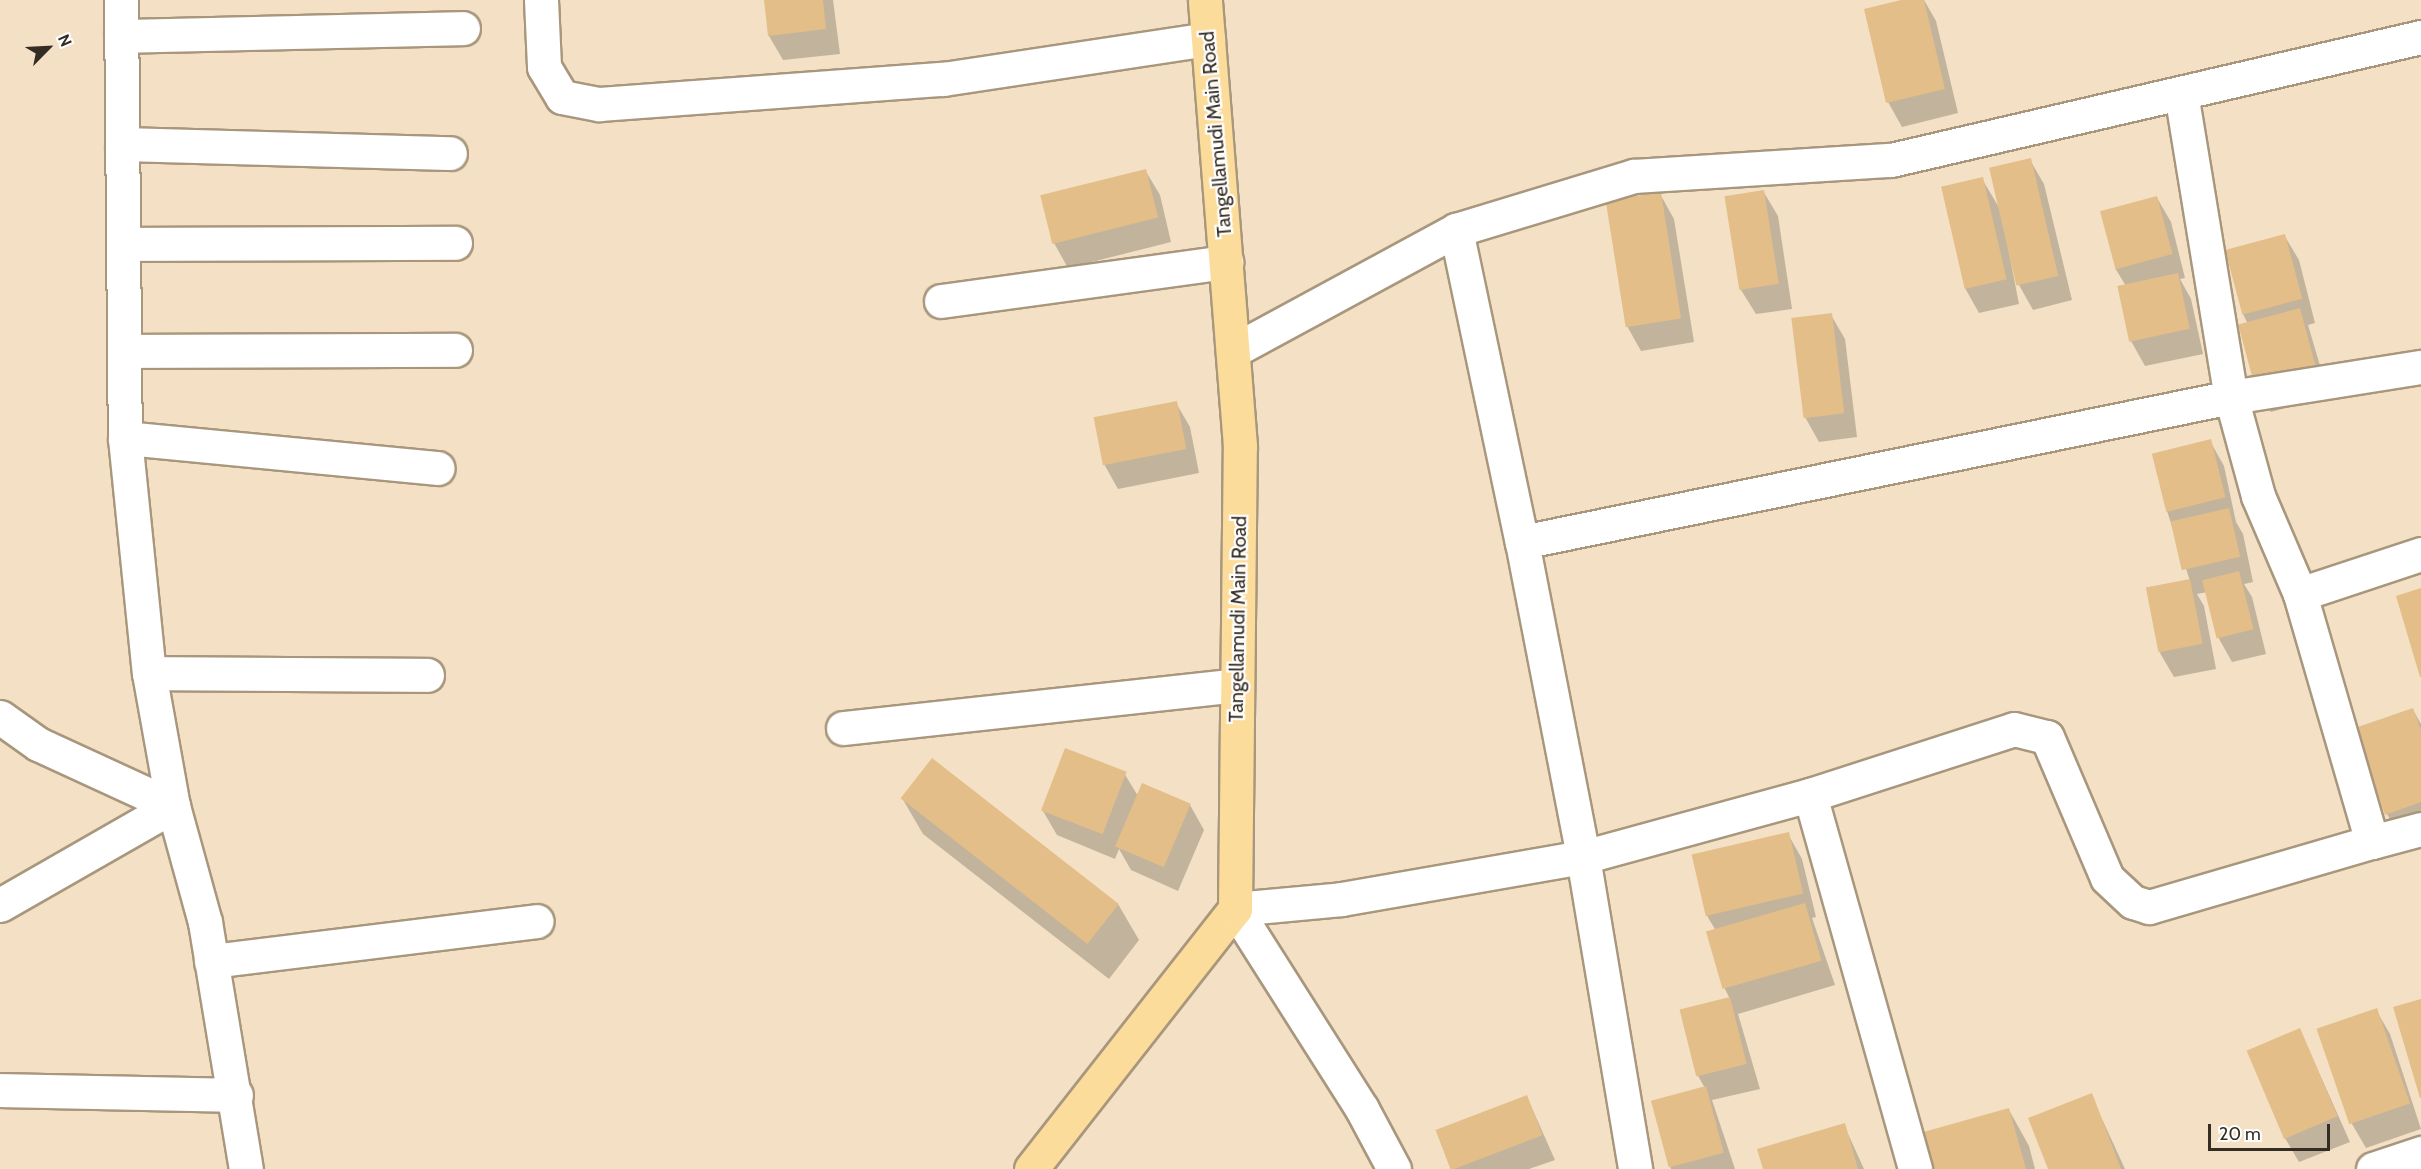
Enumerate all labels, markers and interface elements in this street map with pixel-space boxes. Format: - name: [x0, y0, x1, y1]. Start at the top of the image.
- north arrow: [18, 18, 78, 78]
- street label: Tangellamudi Main Road: [1195, 30, 1237, 238]
- text: N: [54, 31, 76, 50]
- street label: Tangellamudi Main Road: [1224, 516, 1252, 722]
- scale bar: [2211, 1112, 2332, 1150]
- text: 20 m: [2219, 1123, 2261, 1145]

